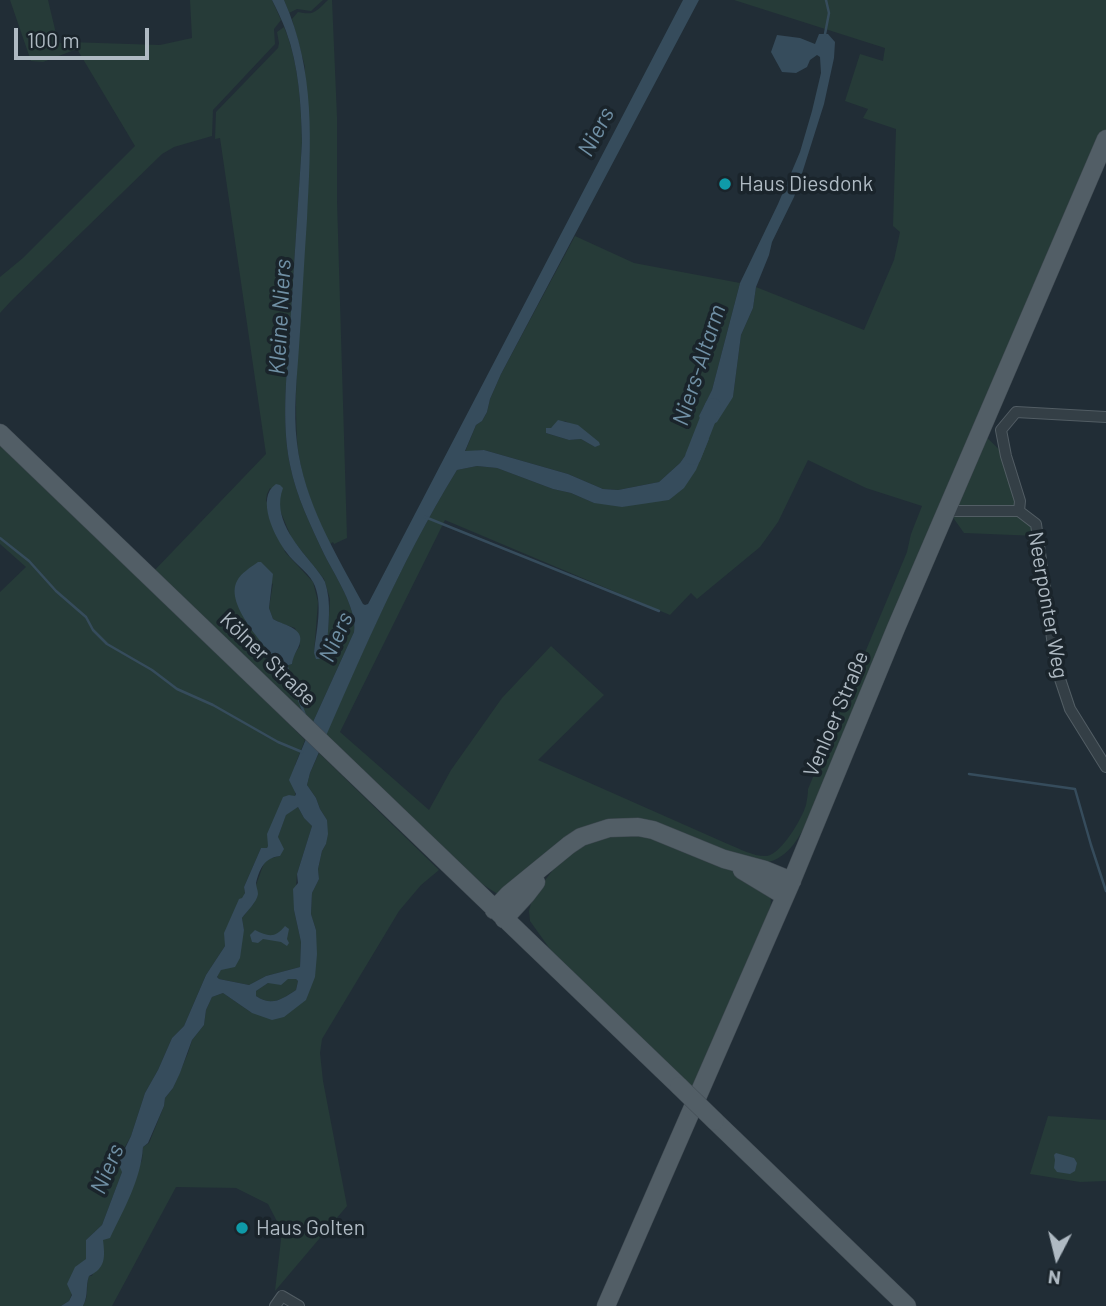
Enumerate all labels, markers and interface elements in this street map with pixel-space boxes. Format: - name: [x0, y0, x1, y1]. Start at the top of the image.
- scale bar: [18, 14, 152, 58]
- text: 100 m: [27, 27, 80, 52]
- water label: Niers: [572, 103, 620, 161]
- place label: Haus Diesdonk: [739, 171, 873, 197]
- marker: Haus Diesdonk: [717, 176, 733, 192]
- water label: Kleine Niers: [263, 258, 297, 376]
- water label: Niers-Altarm: [666, 301, 732, 429]
- street label: Neerponter Weg: [1023, 530, 1073, 680]
- street label: Kölner Straße: [215, 607, 321, 711]
- water label: Niers: [313, 608, 359, 666]
- street label: Venloer Straße: [798, 647, 874, 781]
- water label: Niers: [84, 1140, 130, 1198]
- place label: Haus Golten: [256, 1215, 365, 1241]
- marker: Haus Golten: [234, 1220, 250, 1236]
- north arrow: [1022, 1222, 1092, 1292]
- text: N: [1047, 1266, 1062, 1291]

